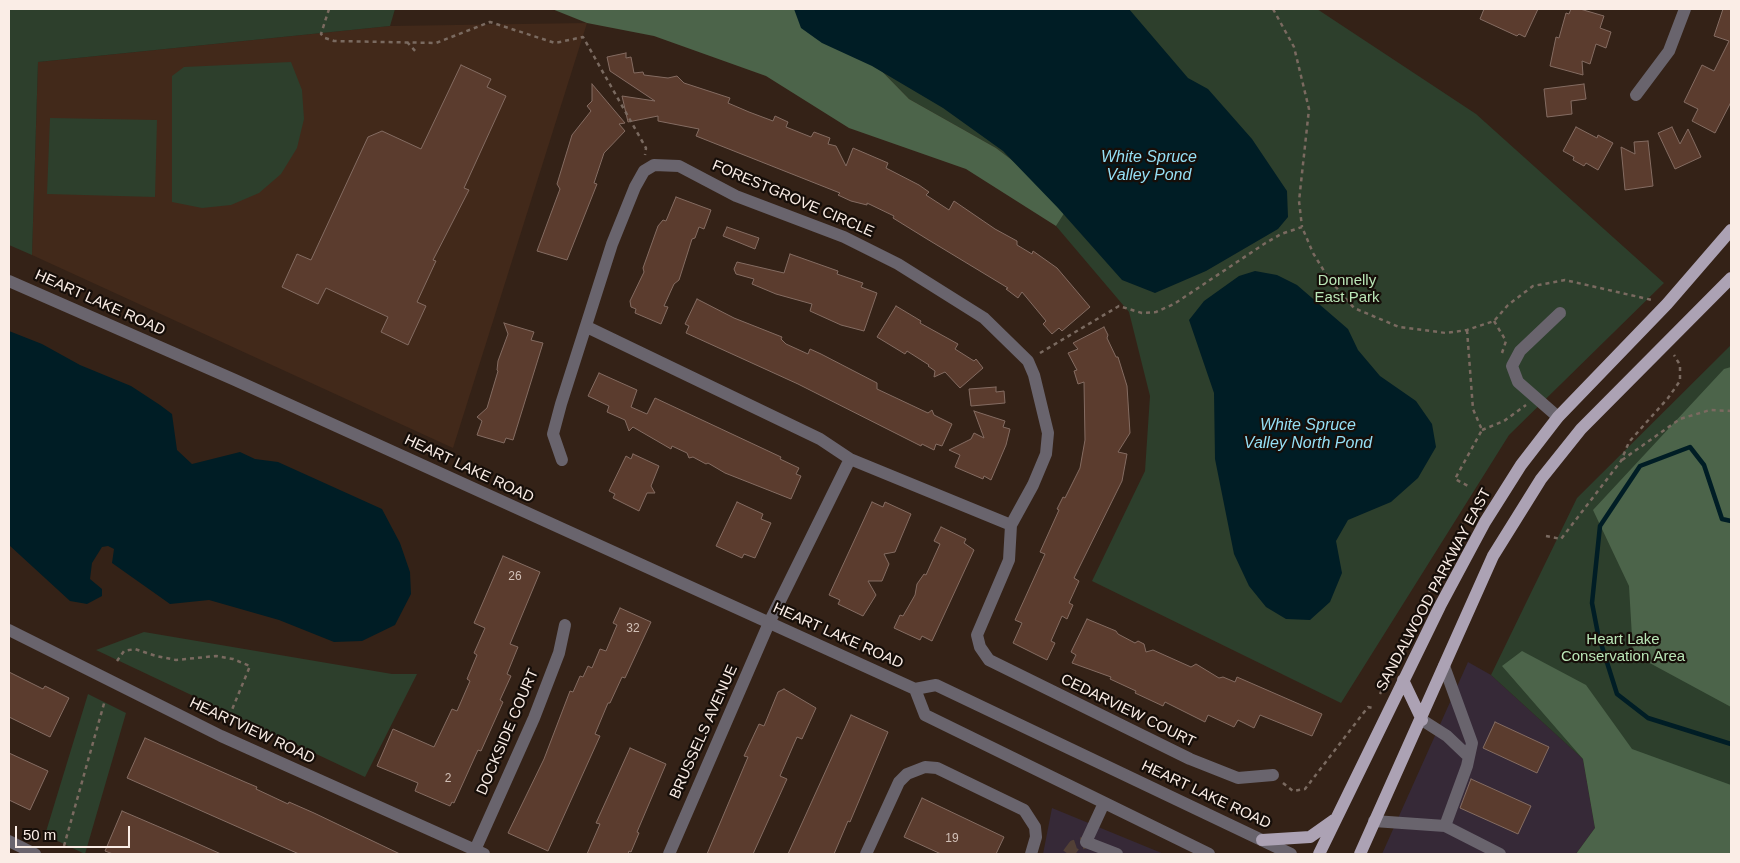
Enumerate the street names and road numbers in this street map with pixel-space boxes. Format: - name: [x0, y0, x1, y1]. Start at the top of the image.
- street label: FORESTGROVE CIRCLE: [709, 157, 877, 241]
- street label: HEART LAKE ROAD: [32, 266, 168, 340]
- street label: HEART LAKE ROAD: [401, 431, 537, 507]
- street label: SANDALWOOD PARKWAY EAST: [1373, 486, 1495, 694]
- street label: HEART LAKE ROAD: [770, 599, 906, 673]
- street label: BRUSSELS AVENUE: [666, 662, 742, 802]
- street label: DOCKSIDE COURT: [473, 666, 543, 798]
- street label: CEDARVIEW COURT: [1058, 671, 1198, 751]
- street label: HEARTVIEW ROAD: [186, 694, 318, 768]
- street label: HEART LAKE ROAD: [1138, 757, 1274, 833]

